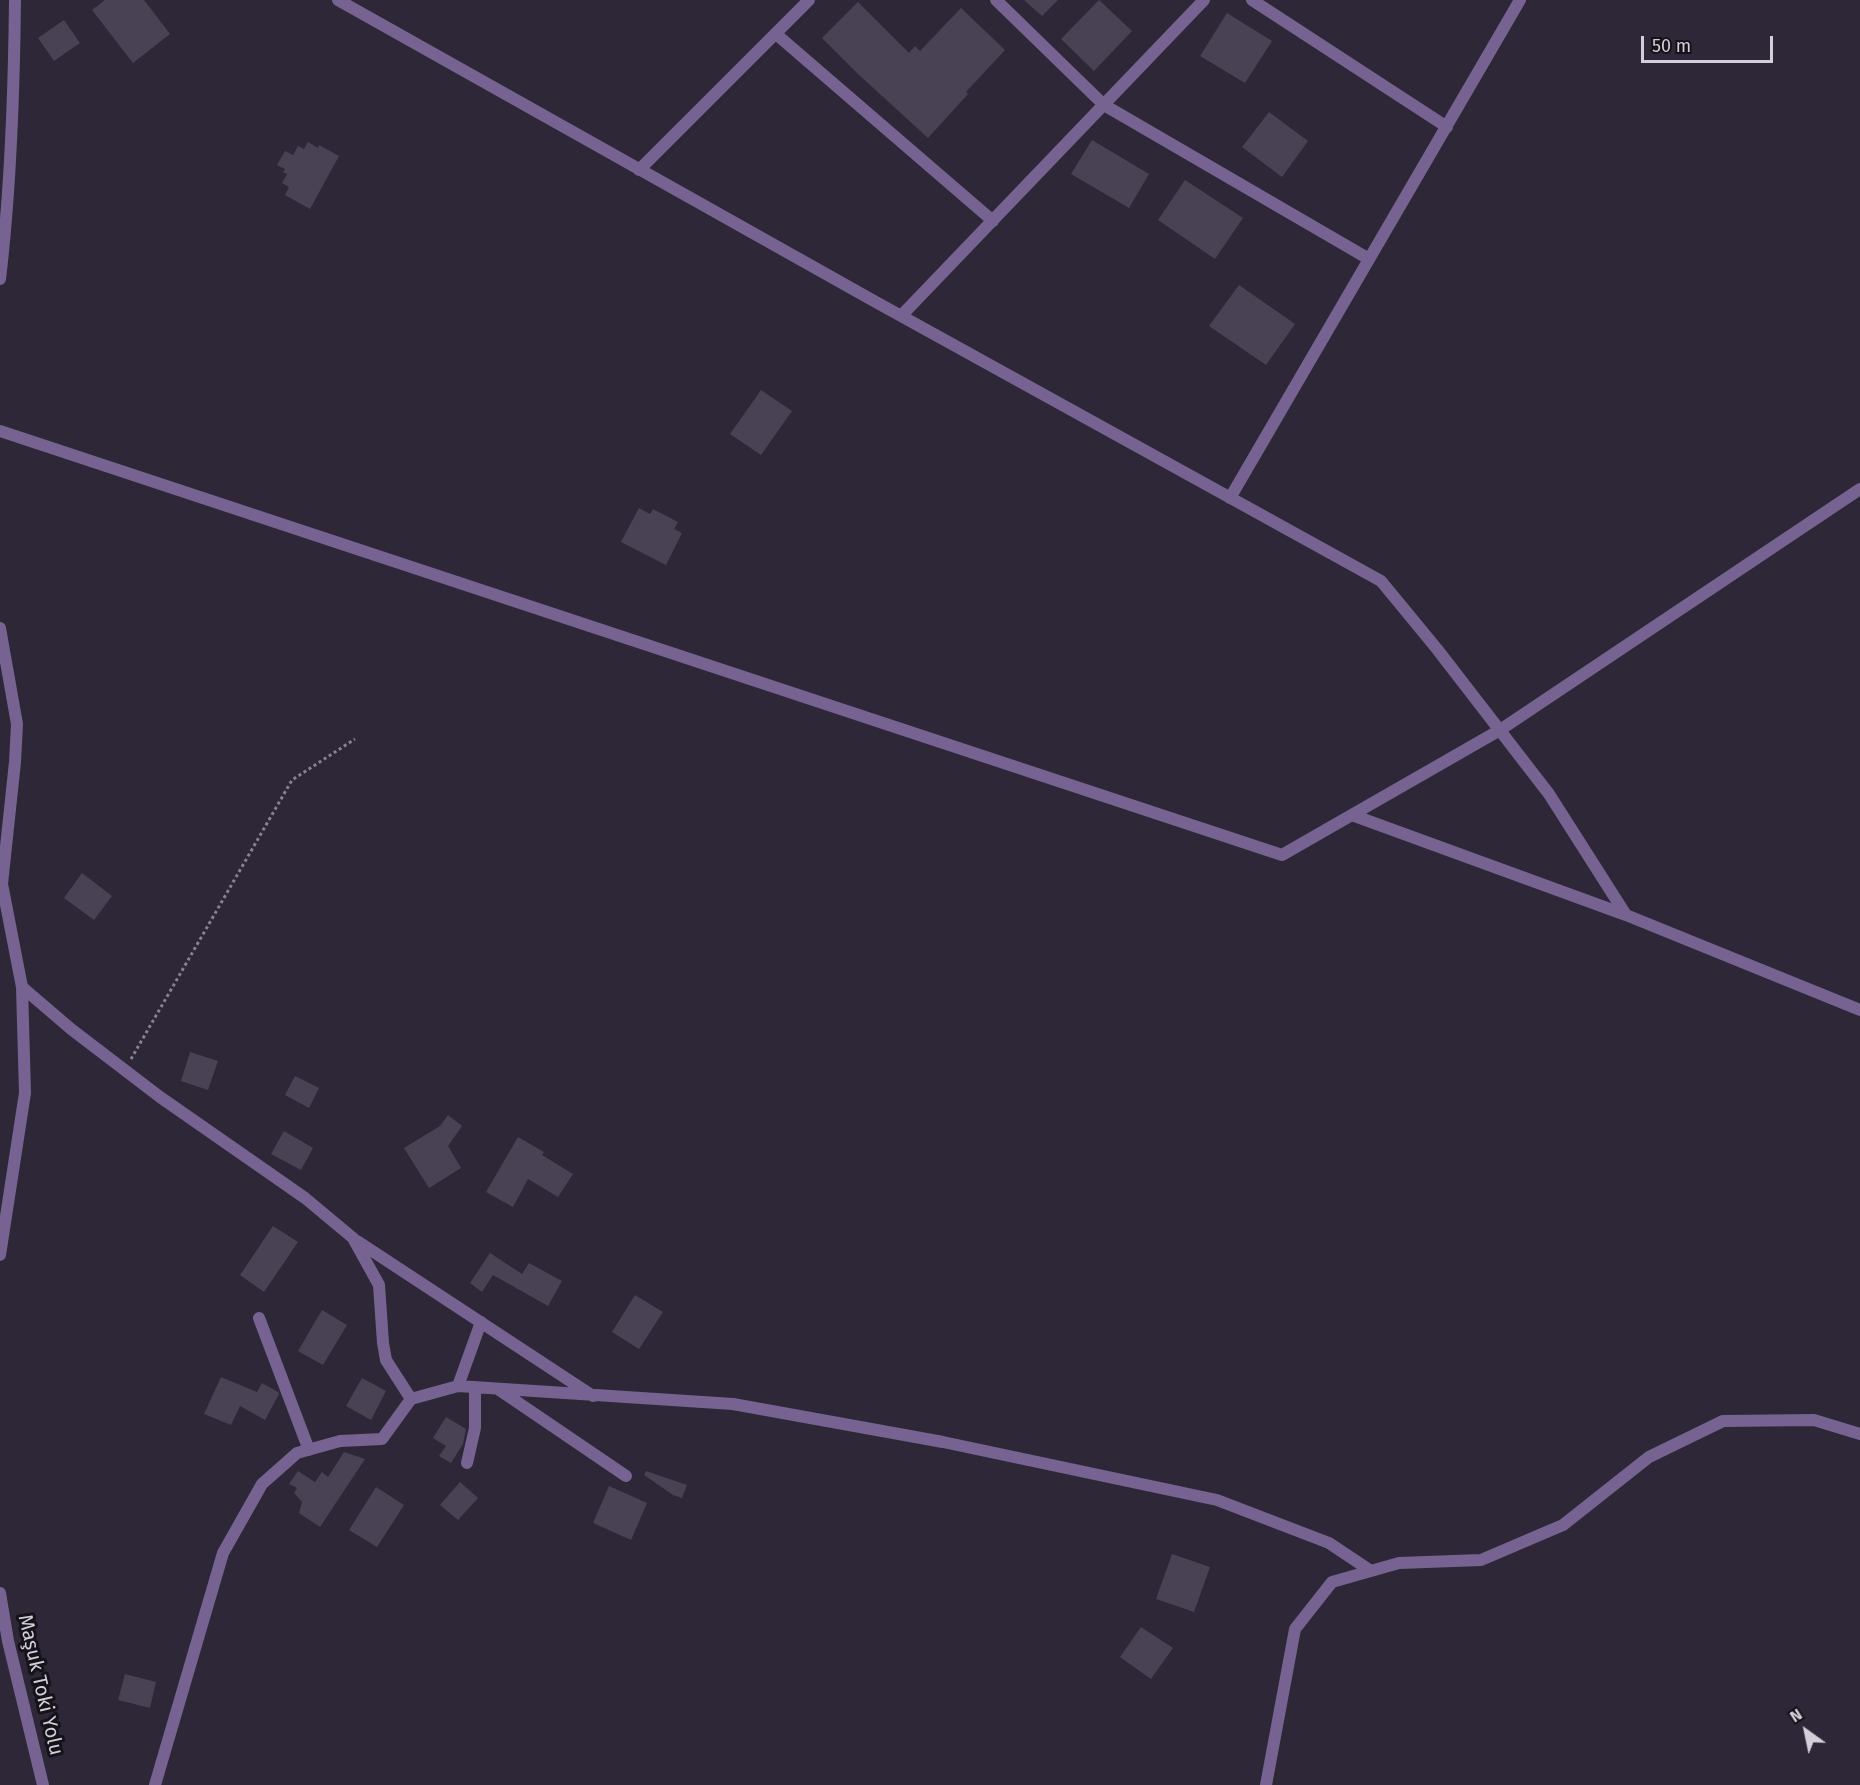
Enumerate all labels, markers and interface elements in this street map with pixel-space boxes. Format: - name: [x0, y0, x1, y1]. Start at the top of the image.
- scale bar: [1644, 24, 1776, 62]
- text: 50 m: [1652, 35, 1691, 57]
- street label: Maşuk Toki Yolu: [12, 1612, 68, 1758]
- north arrow: [1776, 1701, 1836, 1761]
- text: N: [1786, 1705, 1806, 1726]

